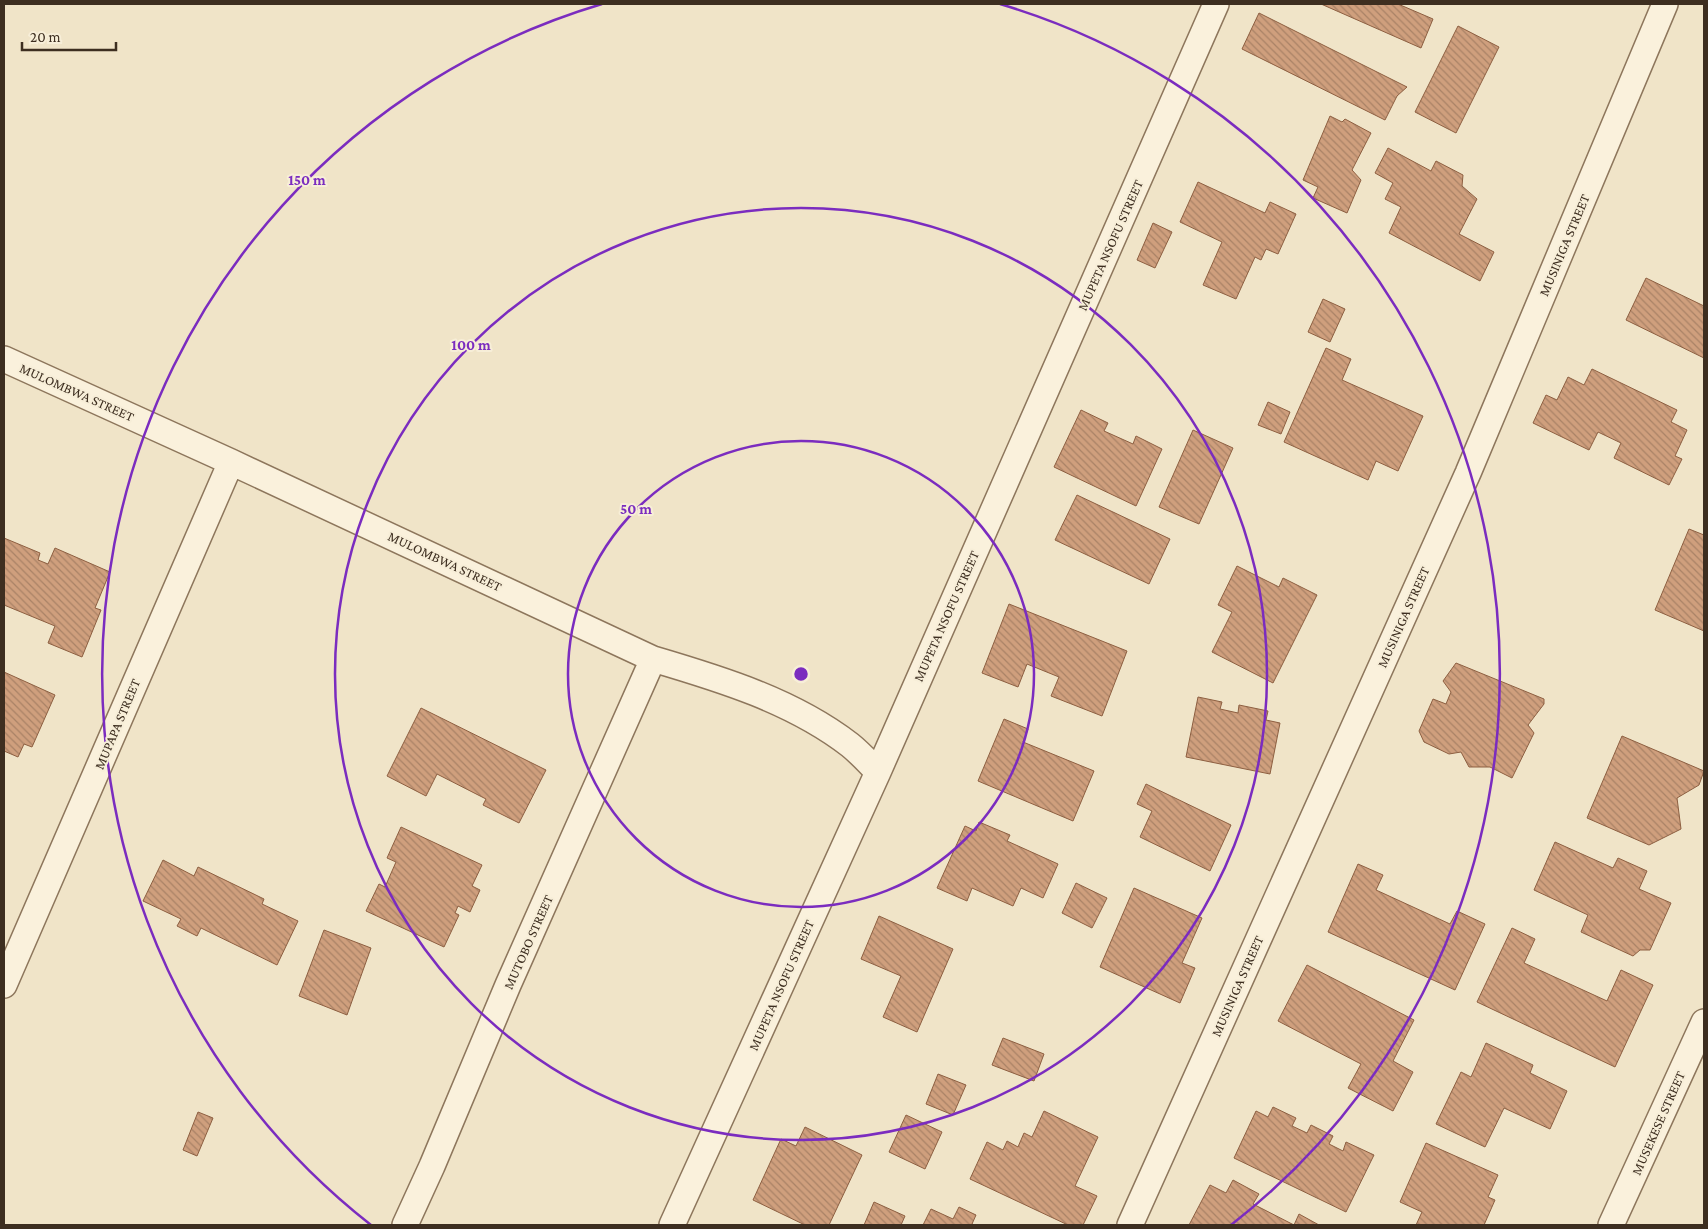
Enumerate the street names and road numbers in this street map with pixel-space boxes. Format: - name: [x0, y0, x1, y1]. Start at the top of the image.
- street label: MUPETA NSOFU STREET: [1074, 177, 1146, 313]
- street label: MUSINIGA STREET: [1535, 191, 1593, 298]
- street label: MULOMBWA STREET: [17, 360, 137, 425]
- street label: MULOMBWA STREET: [386, 528, 505, 595]
- street label: MUPETA NSOFU STREET: [910, 548, 982, 684]
- street label: MUSINIGA STREET: [1374, 564, 1433, 670]
- street label: MUPAPA STREET: [91, 676, 143, 772]
- street label: MUTOBO STREET: [500, 892, 556, 992]
- street label: MUPETA NSOFU STREET: [745, 917, 817, 1053]
- street label: MUSINIGA STREET: [1208, 933, 1267, 1039]
- street label: MUSEKESE STREET: [1628, 1068, 1688, 1177]

